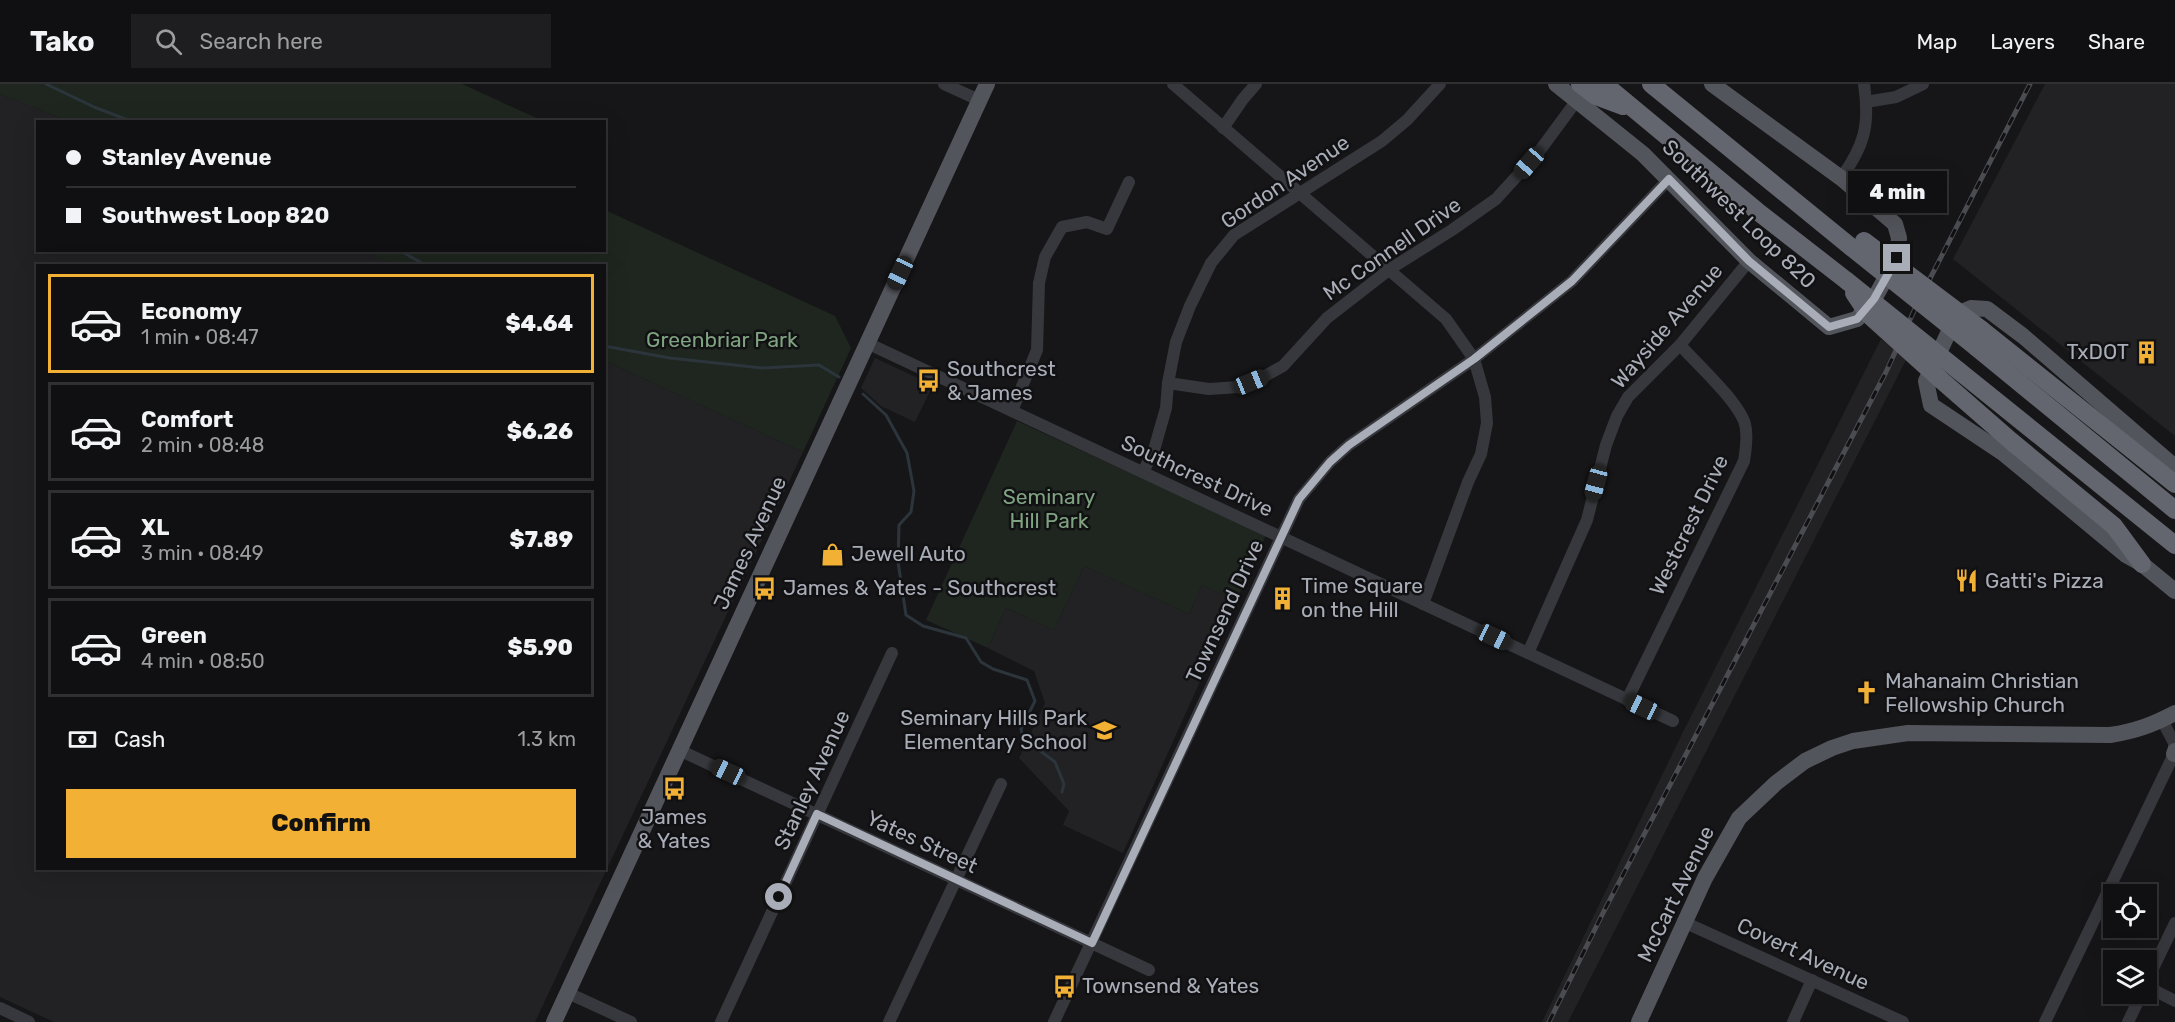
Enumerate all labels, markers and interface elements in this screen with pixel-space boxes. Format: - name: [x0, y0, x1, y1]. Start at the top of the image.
- search box: [131, 14, 551, 68]
- text: Tako: [30, 25, 95, 58]
- icon: search: [152, 25, 185, 58]
- text: Search here: [200, 28, 323, 55]
- text: Map: [1916, 29, 1957, 54]
- text: Layers: [1990, 29, 2055, 54]
- text: Share: [2088, 29, 2145, 54]
- street label: Gordon Avenue: [1216, 129, 1354, 234]
- street label: Southwest Loop 820: [1658, 134, 1821, 293]
- text: Stanley Avenue: [102, 144, 272, 171]
- car: [1510, 144, 1548, 182]
- callout: 4 min: [1848, 171, 1946, 213]
- text: 4 min: [1870, 180, 1925, 204]
- street label: Mc Connell Drive: [1318, 192, 1465, 305]
- text: Southwest Loop 820: [102, 202, 329, 229]
- route end: [1883, 244, 1910, 271]
- car: [884, 253, 916, 293]
- street label: Wayside Avenue: [1606, 258, 1728, 393]
- icon: car: [69, 297, 123, 351]
- text: Economy: [141, 298, 242, 325]
- text: $4.64: [505, 310, 573, 337]
- text: 1 min · 08:47: [141, 325, 258, 349]
- park label: Greenbriar Park: [646, 327, 798, 352]
- place label: TxDOT: [2067, 339, 2129, 364]
- building icon: TxDOT: [2134, 339, 2160, 365]
- place label: Southcrest & James: [947, 356, 1056, 405]
- car: [1231, 367, 1271, 397]
- bus stop icon: Southcrest & James: [916, 368, 942, 394]
- icon: car: [69, 405, 123, 459]
- text: Comfort: [141, 406, 233, 433]
- text: $6.26: [507, 418, 573, 445]
- street label: Southcrest Drive: [1117, 429, 1277, 522]
- text: 2 min · 08:48: [141, 433, 264, 457]
- street label: Westcrest Drive: [1644, 451, 1733, 599]
- car: [1583, 463, 1609, 503]
- street label: James Avenue: [708, 472, 791, 613]
- park label: Seminary Hill Park: [1003, 484, 1096, 533]
- icon: car: [69, 513, 123, 567]
- text: XL: [141, 514, 169, 541]
- text: $7.89: [510, 526, 573, 553]
- street label: Townsend Drive: [1180, 535, 1269, 686]
- text: 3 min · 08:49: [141, 541, 264, 565]
- shop icon: Jewell Auto: [820, 541, 846, 567]
- place label: Jewell Auto: [851, 541, 966, 566]
- restaurant icon: Gatti's Pizza: [1954, 568, 1980, 594]
- place label: Gatti's Pizza: [1985, 568, 2104, 593]
- place label: Time Square on the Hill: [1301, 573, 1423, 622]
- bus stop icon: James & Yates - Southcrest: [752, 575, 778, 601]
- place label: James & Yates - Southcrest: [783, 575, 1056, 600]
- building icon: Time Square on the Hill: [1270, 585, 1296, 611]
- icon: car: [69, 621, 123, 675]
- car: [1474, 621, 1514, 653]
- text: Green: [141, 622, 207, 649]
- text: $5.90: [508, 634, 573, 661]
- text: 4 min · 08:50: [141, 649, 265, 673]
- place label: Mahanaim Christian Fellowship Church: [1885, 668, 2079, 717]
- church icon: Mahanaim Christian Fellowship Church: [1854, 680, 1880, 706]
- car: [1622, 691, 1662, 723]
- place label: Seminary Hills Park Elementary School: [900, 705, 1087, 754]
- street label: Stanley Avenue: [768, 706, 855, 854]
- school or university icon: Seminary Hills Park Elementary School: [1092, 717, 1118, 743]
- icon: cash: [66, 723, 99, 756]
- text: Cash: [114, 726, 165, 753]
- text: 1.3 km: [517, 727, 576, 751]
- car: [708, 756, 748, 788]
- bus stop icon: James & Yates: [661, 776, 687, 802]
- button: Confirm: [66, 789, 576, 858]
- place label: James & Yates: [638, 804, 710, 853]
- street label: Yates Street: [863, 805, 982, 878]
- street label: McCart Avenue: [1632, 822, 1719, 966]
- route start: [765, 883, 792, 910]
- map controls: [2103, 884, 2157, 1004]
- button: locate: [2103, 884, 2157, 938]
- street label: Covert Avenue: [1733, 912, 1873, 995]
- button: layers: [2103, 950, 2157, 1004]
- bus stop icon: Townsend & Yates: [1051, 973, 1077, 999]
- place label: Townsend & Yates: [1082, 973, 1259, 998]

